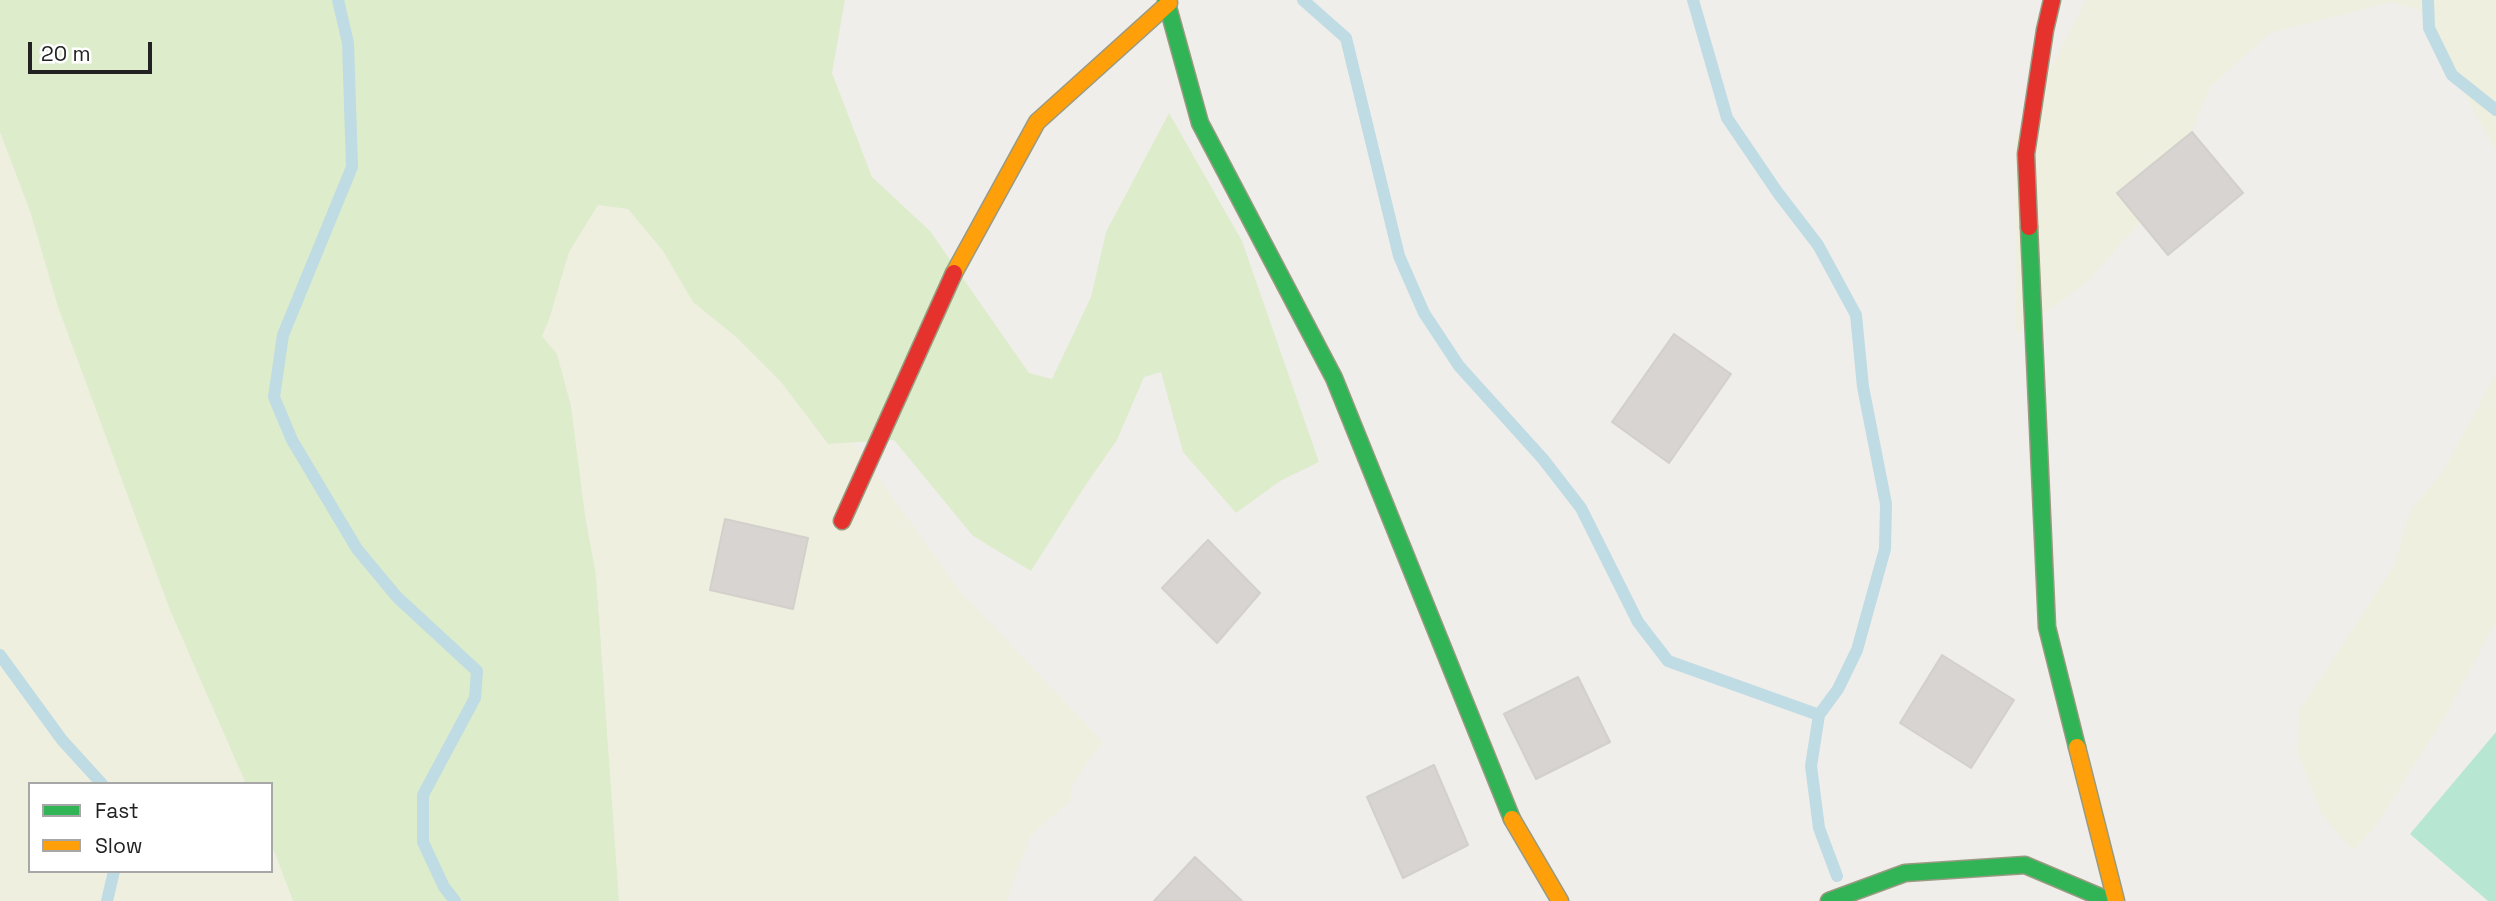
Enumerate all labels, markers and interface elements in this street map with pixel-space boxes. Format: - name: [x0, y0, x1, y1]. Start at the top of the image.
- scale bar: [32, 28, 156, 72]
- text: 20 m: [41, 40, 91, 67]
- legend: [28, 782, 273, 873]
- text: Fast: [95, 797, 139, 824]
- text: Slow: [95, 832, 143, 859]

